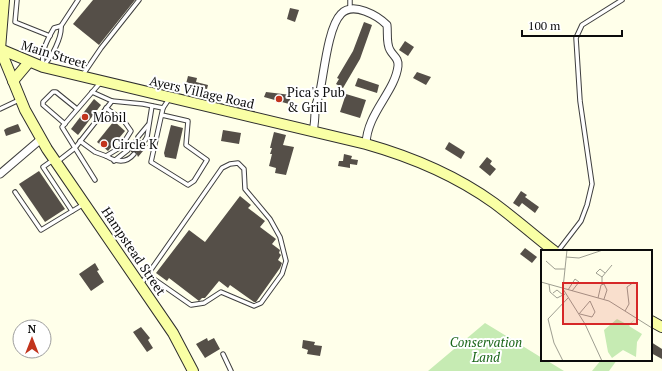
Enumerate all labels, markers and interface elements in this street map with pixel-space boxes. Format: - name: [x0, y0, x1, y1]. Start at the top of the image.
- scale bar: [522, 12, 622, 38]
- text: 100 m: [528, 18, 561, 33]
- street label: Main Street: [19, 36, 89, 72]
- street label: Ayers Village Road: [148, 71, 256, 113]
- place label: Pica's Pub & Grill: [287, 83, 345, 116]
- marker: Pica's Pub & Grill: [274, 94, 284, 104]
- place label: Mobil: [93, 108, 126, 126]
- marker: Mobil: [80, 112, 90, 122]
- place label: Circle K: [112, 135, 158, 153]
- marker: Circle K: [99, 139, 109, 149]
- street label: Hampstead Street: [98, 203, 170, 299]
- inset map: [541, 250, 652, 361]
- north arrow: [12, 319, 52, 359]
- text: N: [28, 322, 37, 336]
- park label: Conservation Land: [450, 333, 522, 366]

